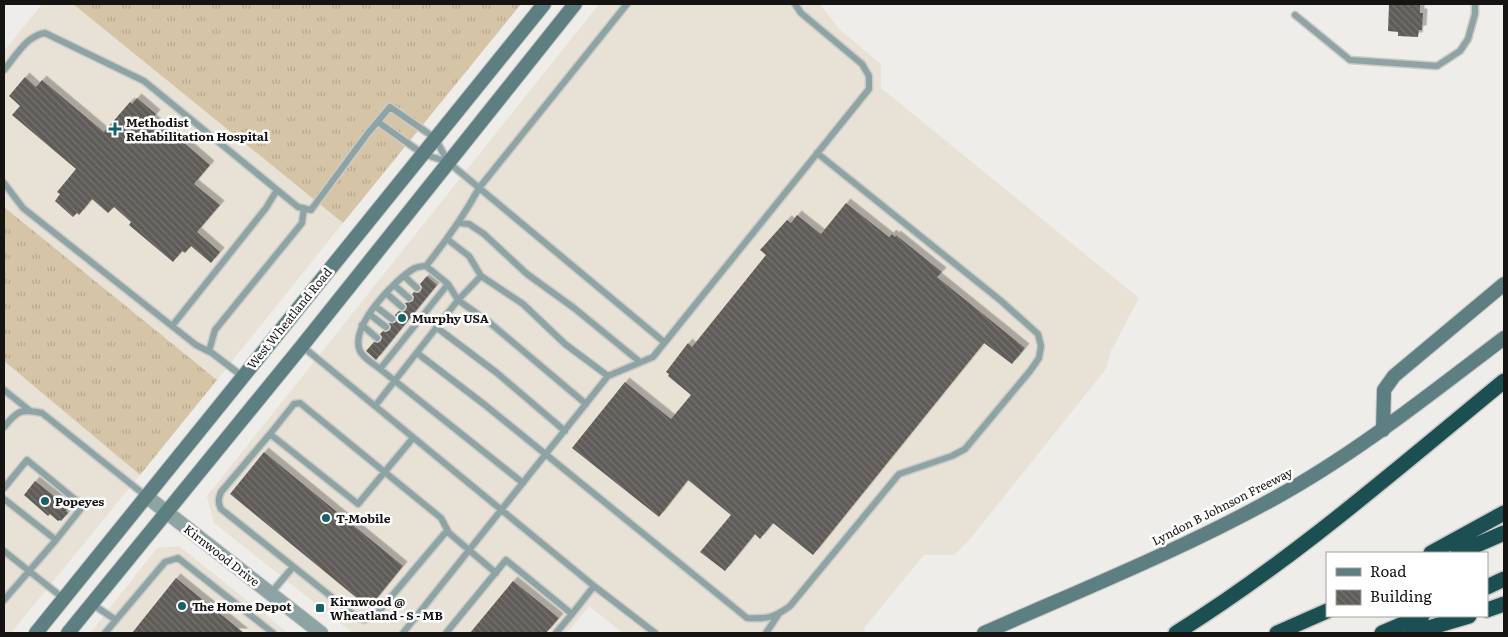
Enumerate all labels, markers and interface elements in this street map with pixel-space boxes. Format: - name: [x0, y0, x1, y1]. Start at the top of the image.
- place label: Methodist Rehabilitation Hospital: [126, 113, 269, 145]
- marker: Methodist Rehabilitation Hospital: [108, 122, 122, 136]
- street label: West Wheatland Road: [242, 263, 336, 373]
- place label: Murphy USA: [412, 309, 489, 327]
- marker: Murphy USA: [396, 312, 408, 324]
- street label: Lyndon B Johnson Freeway: [1149, 463, 1296, 549]
- place label: Popeyes: [55, 492, 104, 510]
- marker: Popeyes: [39, 495, 51, 507]
- place label: T-Mobile: [336, 509, 391, 527]
- marker: T-Mobile: [320, 512, 332, 524]
- street label: Kirnwood Drive: [180, 520, 264, 590]
- legend: [1326, 552, 1488, 617]
- text: Road: [1370, 559, 1406, 582]
- text: Building: [1370, 584, 1432, 607]
- place label: Kirnwood @ Wheatland - S - MB: [330, 592, 443, 624]
- place label: The Home Depot: [192, 597, 292, 615]
- marker: The Home Depot: [176, 600, 188, 612]
- marker: Kirnwood @ Wheatland - S - MB: [314, 602, 326, 614]

